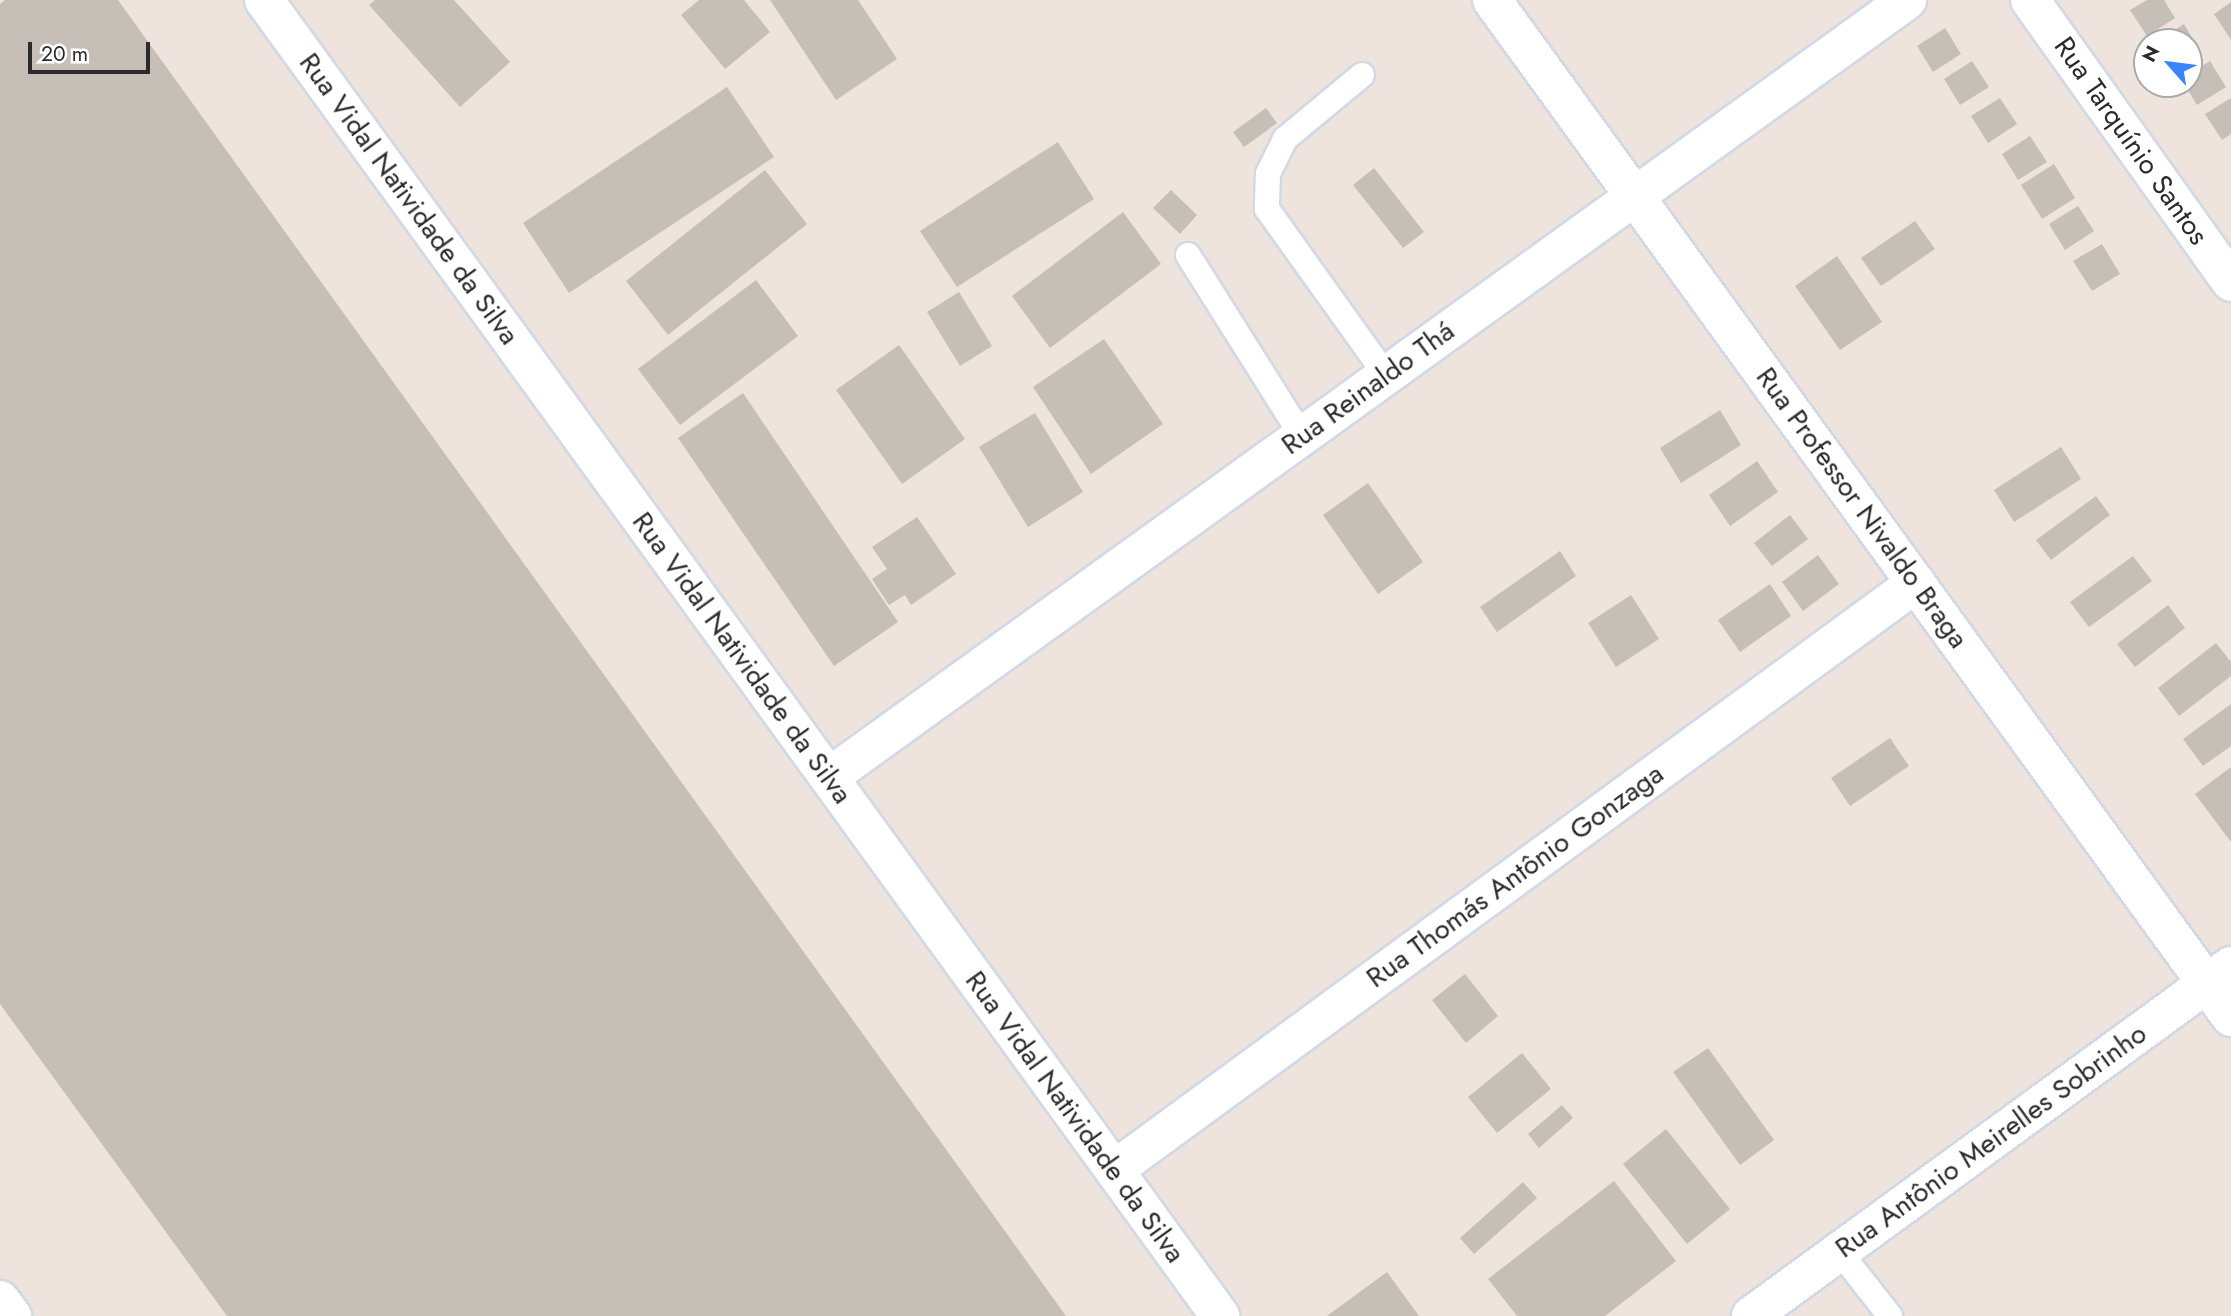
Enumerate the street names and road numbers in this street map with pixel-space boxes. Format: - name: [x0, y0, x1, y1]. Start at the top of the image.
- street label: Rua Tarquínio Santos: [2047, 31, 2215, 251]
- street label: Rua Vidal Natividade da Silva: [292, 47, 526, 351]
- street label: Rua Reinaldo Thá: [1275, 314, 1461, 462]
- street label: Rua Professor Nivaldo Braga: [1749, 361, 1975, 655]
- street label: Rua Vidal Natividade da Silva: [625, 506, 859, 810]
- street label: Rua Thomás Antônio Gonzaga: [1360, 757, 1670, 995]
- street label: Rua Vidal Natividade da Silva: [958, 965, 1192, 1269]
- street label: Rua Antônio Meirelles Sobrinho: [1829, 1017, 2153, 1265]

